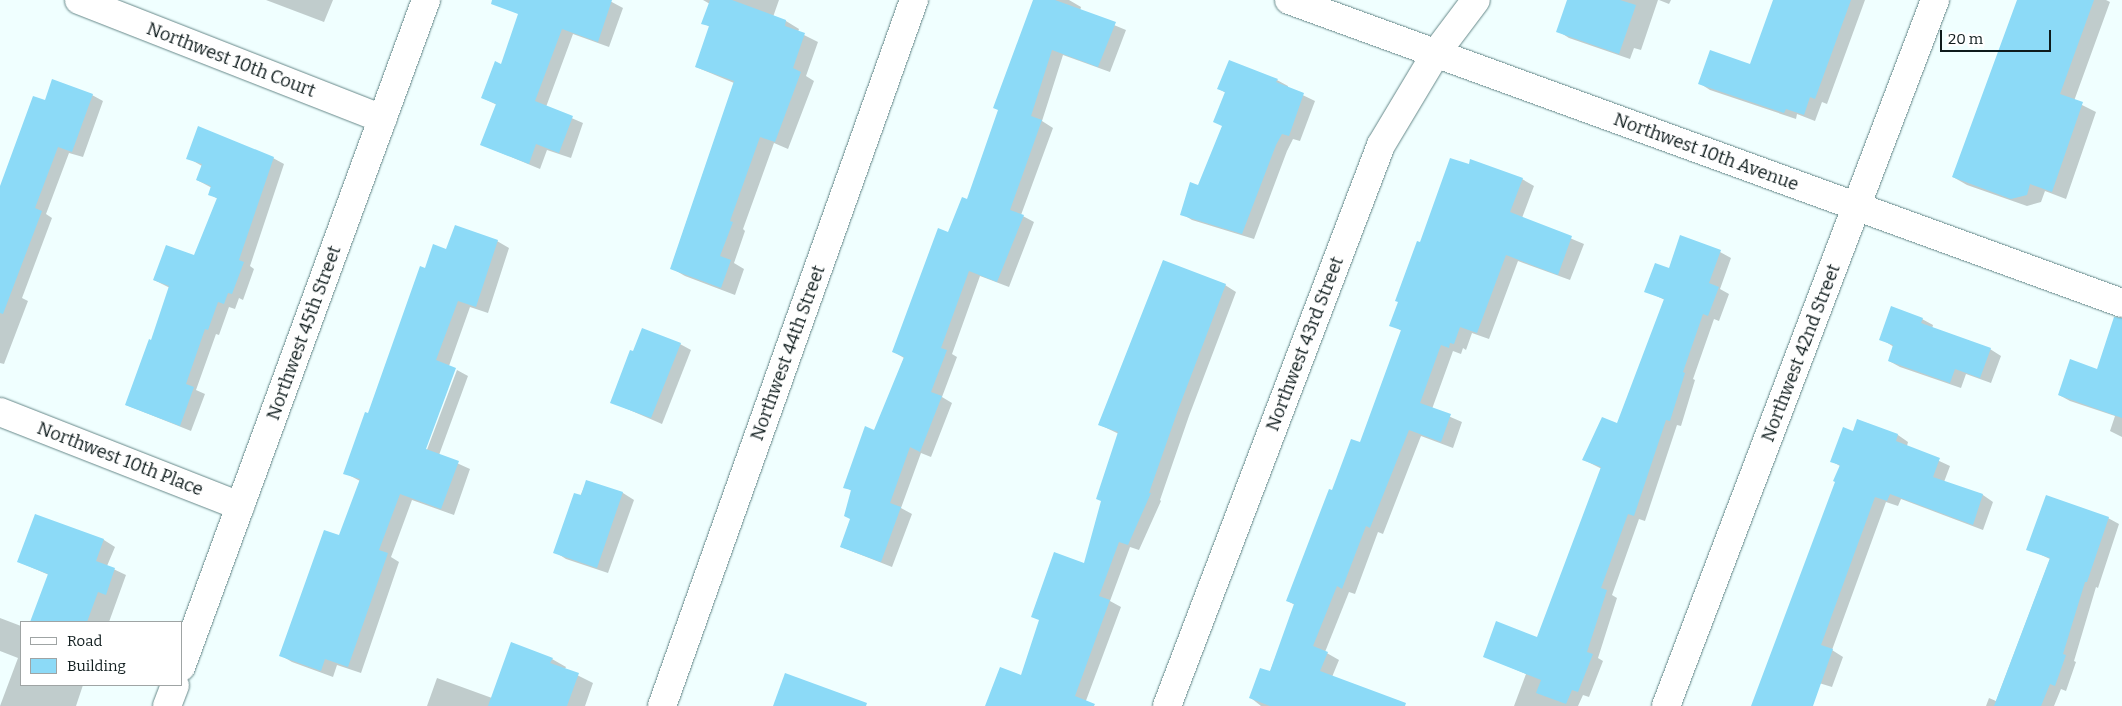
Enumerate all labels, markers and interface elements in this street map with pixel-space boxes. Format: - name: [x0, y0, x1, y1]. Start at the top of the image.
- street label: Northwest 10th Court: [144, 18, 318, 102]
- scale bar: [1942, 20, 2053, 52]
- text: 20 m: [1948, 30, 1983, 48]
- street label: Northwest 10th Avenue: [1611, 108, 1801, 196]
- street label: Northwest 45th Street: [262, 243, 346, 423]
- street label: Northwest 43rd Street: [1262, 254, 1348, 434]
- street label: Northwest 42nd Street: [1757, 261, 1845, 445]
- street label: Northwest 44th Street: [746, 262, 830, 444]
- street label: Northwest 10th Place: [34, 417, 206, 501]
- legend: [20, 621, 182, 686]
- text: Road: [67, 632, 102, 650]
- text: Building: [67, 657, 126, 675]

